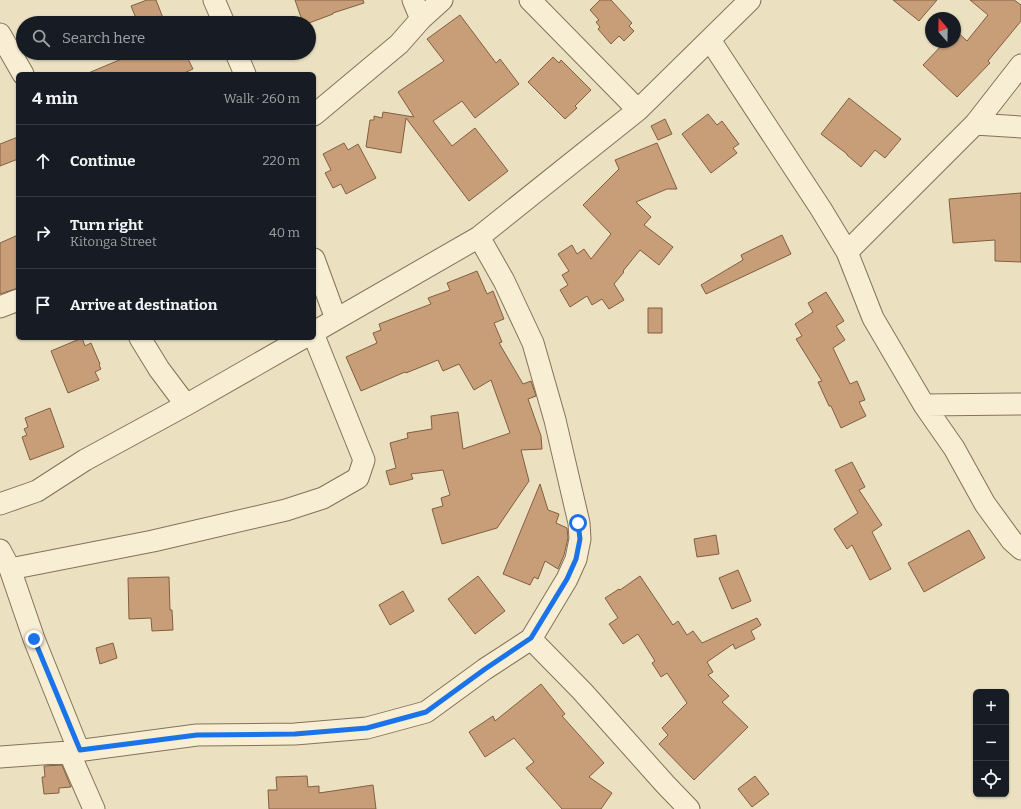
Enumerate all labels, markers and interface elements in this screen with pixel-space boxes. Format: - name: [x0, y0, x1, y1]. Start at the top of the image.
- north arrow: [925, 12, 961, 48]
- search box: [16, 16, 316, 60]
- icon: search: [30, 27, 52, 49]
- text: Search here: [62, 29, 145, 47]
- text: 4 min: [32, 88, 78, 109]
- text: Walk · 260 m: [224, 91, 300, 106]
- icon: ahead: [32, 150, 54, 172]
- text: Continue: [70, 152, 136, 170]
- text: 220 m: [263, 153, 300, 168]
- text: Turn right: [70, 216, 143, 234]
- icon: right: [32, 222, 54, 244]
- text: 40 m: [269, 225, 300, 240]
- text: Kitonga Street: [70, 234, 157, 249]
- icon: arrive: [32, 294, 54, 316]
- text: Arrive at destination: [70, 296, 217, 314]
- route start: [569, 514, 587, 532]
- route end: [25, 630, 43, 648]
- map controls: [973, 689, 1009, 797]
- button: +: [973, 689, 1009, 725]
- button: −: [973, 725, 1009, 761]
- button: locate: [973, 761, 1009, 797]

